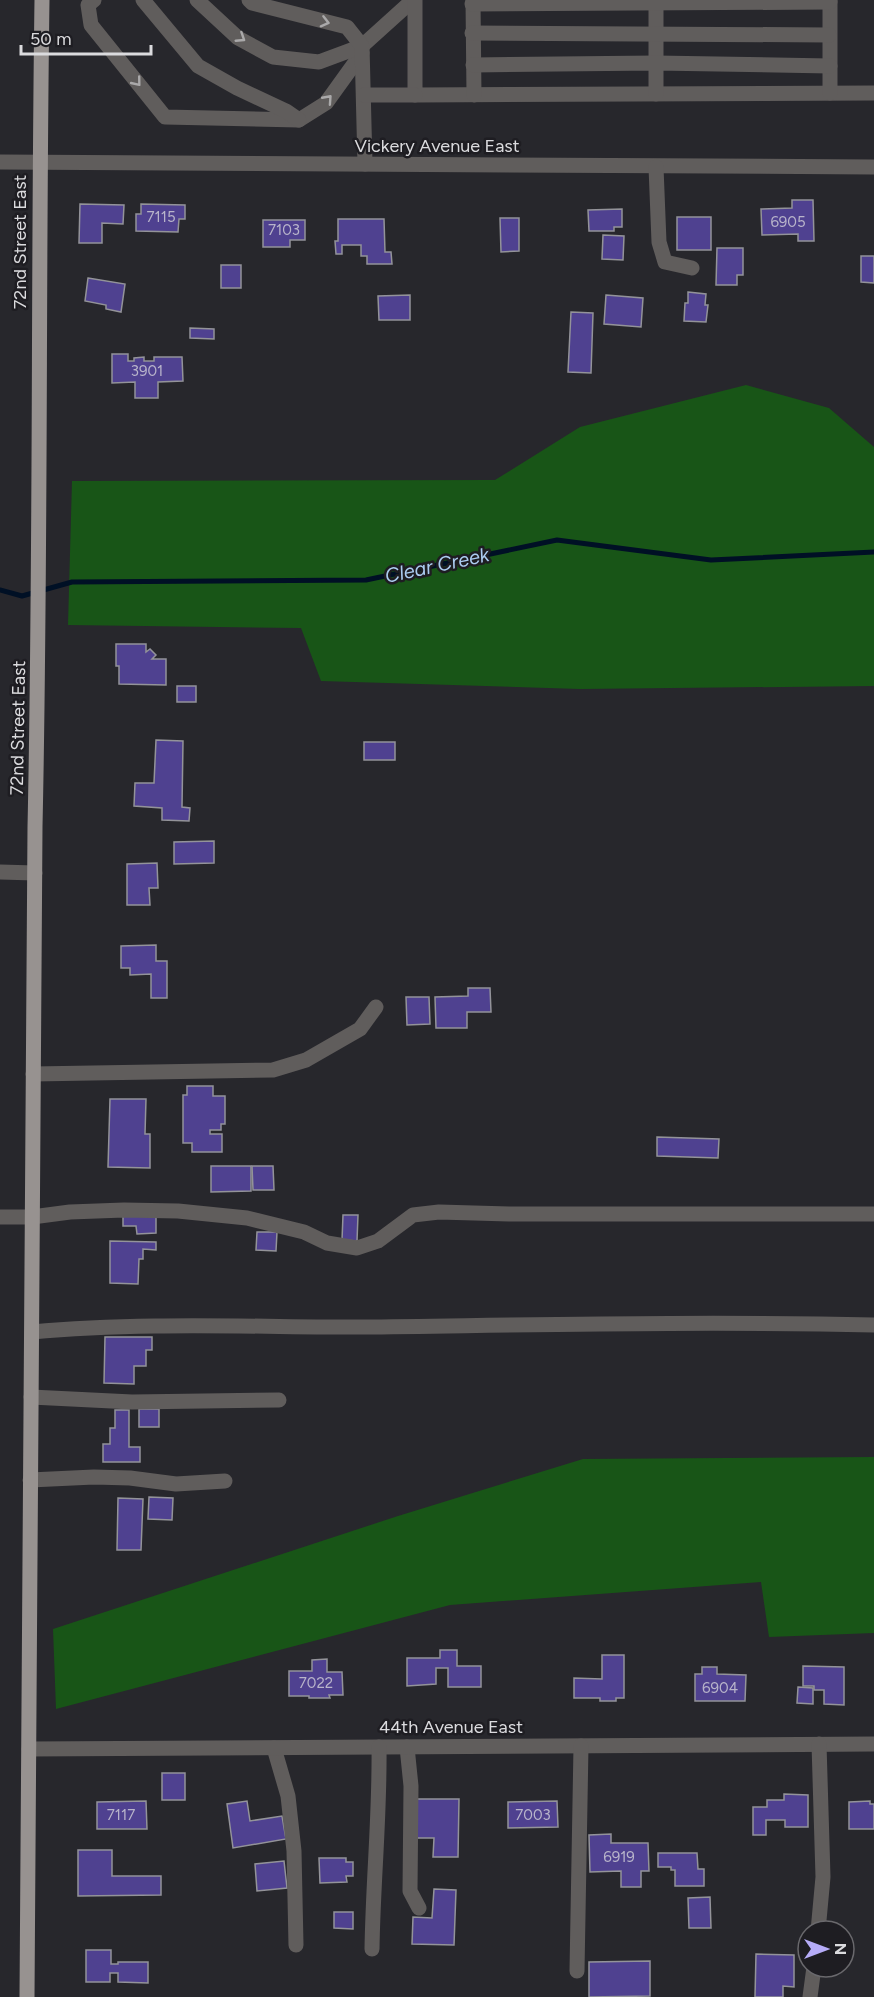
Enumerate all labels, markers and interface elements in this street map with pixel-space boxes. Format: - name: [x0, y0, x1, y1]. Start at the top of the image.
- one-way arrow: [319, 14, 329, 27]
- scale bar: [21, 18, 152, 56]
- text: 50 m: [30, 28, 72, 50]
- one-way arrow: [235, 31, 245, 43]
- one-way arrow: [129, 75, 140, 86]
- one-way arrow: [321, 95, 332, 105]
- street label: Vickery Avenue East: [354, 135, 520, 157]
- street label: 72nd Street East: [9, 174, 31, 309]
- house number: 7115: [146, 208, 176, 226]
- house number: 6905: [770, 213, 806, 231]
- house number: 7103: [268, 221, 300, 239]
- house number: 3901: [131, 362, 163, 380]
- water label: Clear Creek: [383, 542, 493, 588]
- street label: 72nd Street East: [6, 660, 30, 796]
- house number: 7022: [299, 1674, 333, 1692]
- house number: 6904: [702, 1679, 738, 1697]
- street label: 44th Avenue East: [379, 1716, 523, 1738]
- house number: 7117: [107, 1806, 135, 1824]
- house number: 7003: [515, 1806, 551, 1824]
- house number: 6919: [603, 1848, 635, 1866]
- north arrow: [796, 1919, 856, 1979]
- text: N: [831, 1943, 850, 1955]

